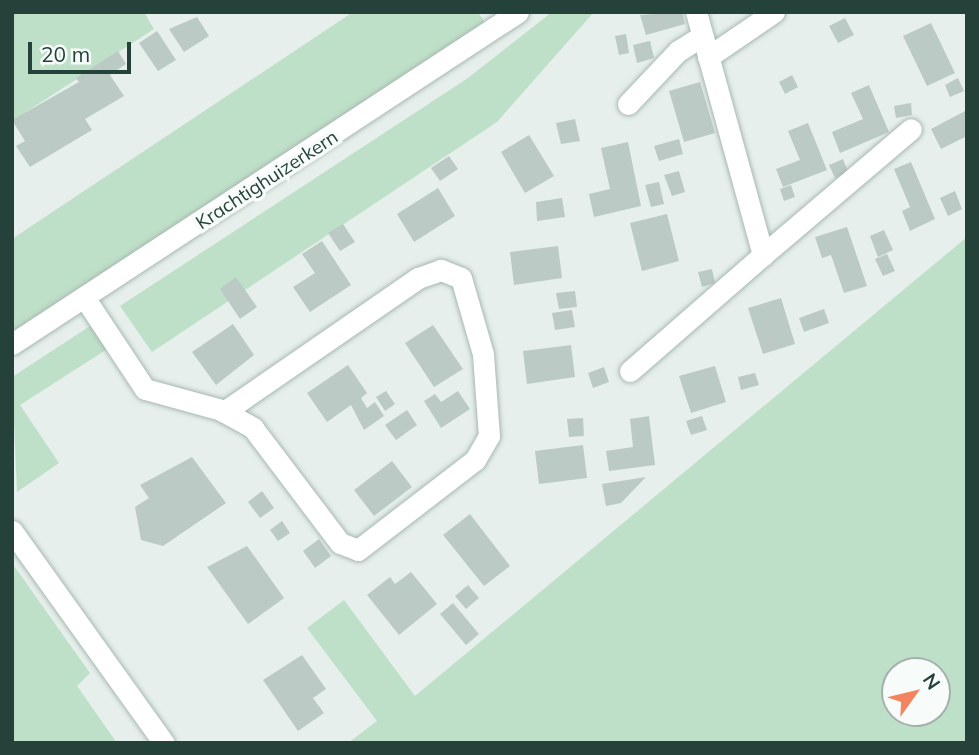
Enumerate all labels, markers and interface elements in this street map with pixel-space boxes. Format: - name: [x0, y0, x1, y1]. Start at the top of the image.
- scale bar: [32, 28, 135, 72]
- text: 20 m: [41, 41, 90, 67]
- street label: Krachtighuizerkern: [192, 126, 342, 234]
- north arrow: [881, 657, 951, 727]
- text: N: [918, 669, 946, 694]

